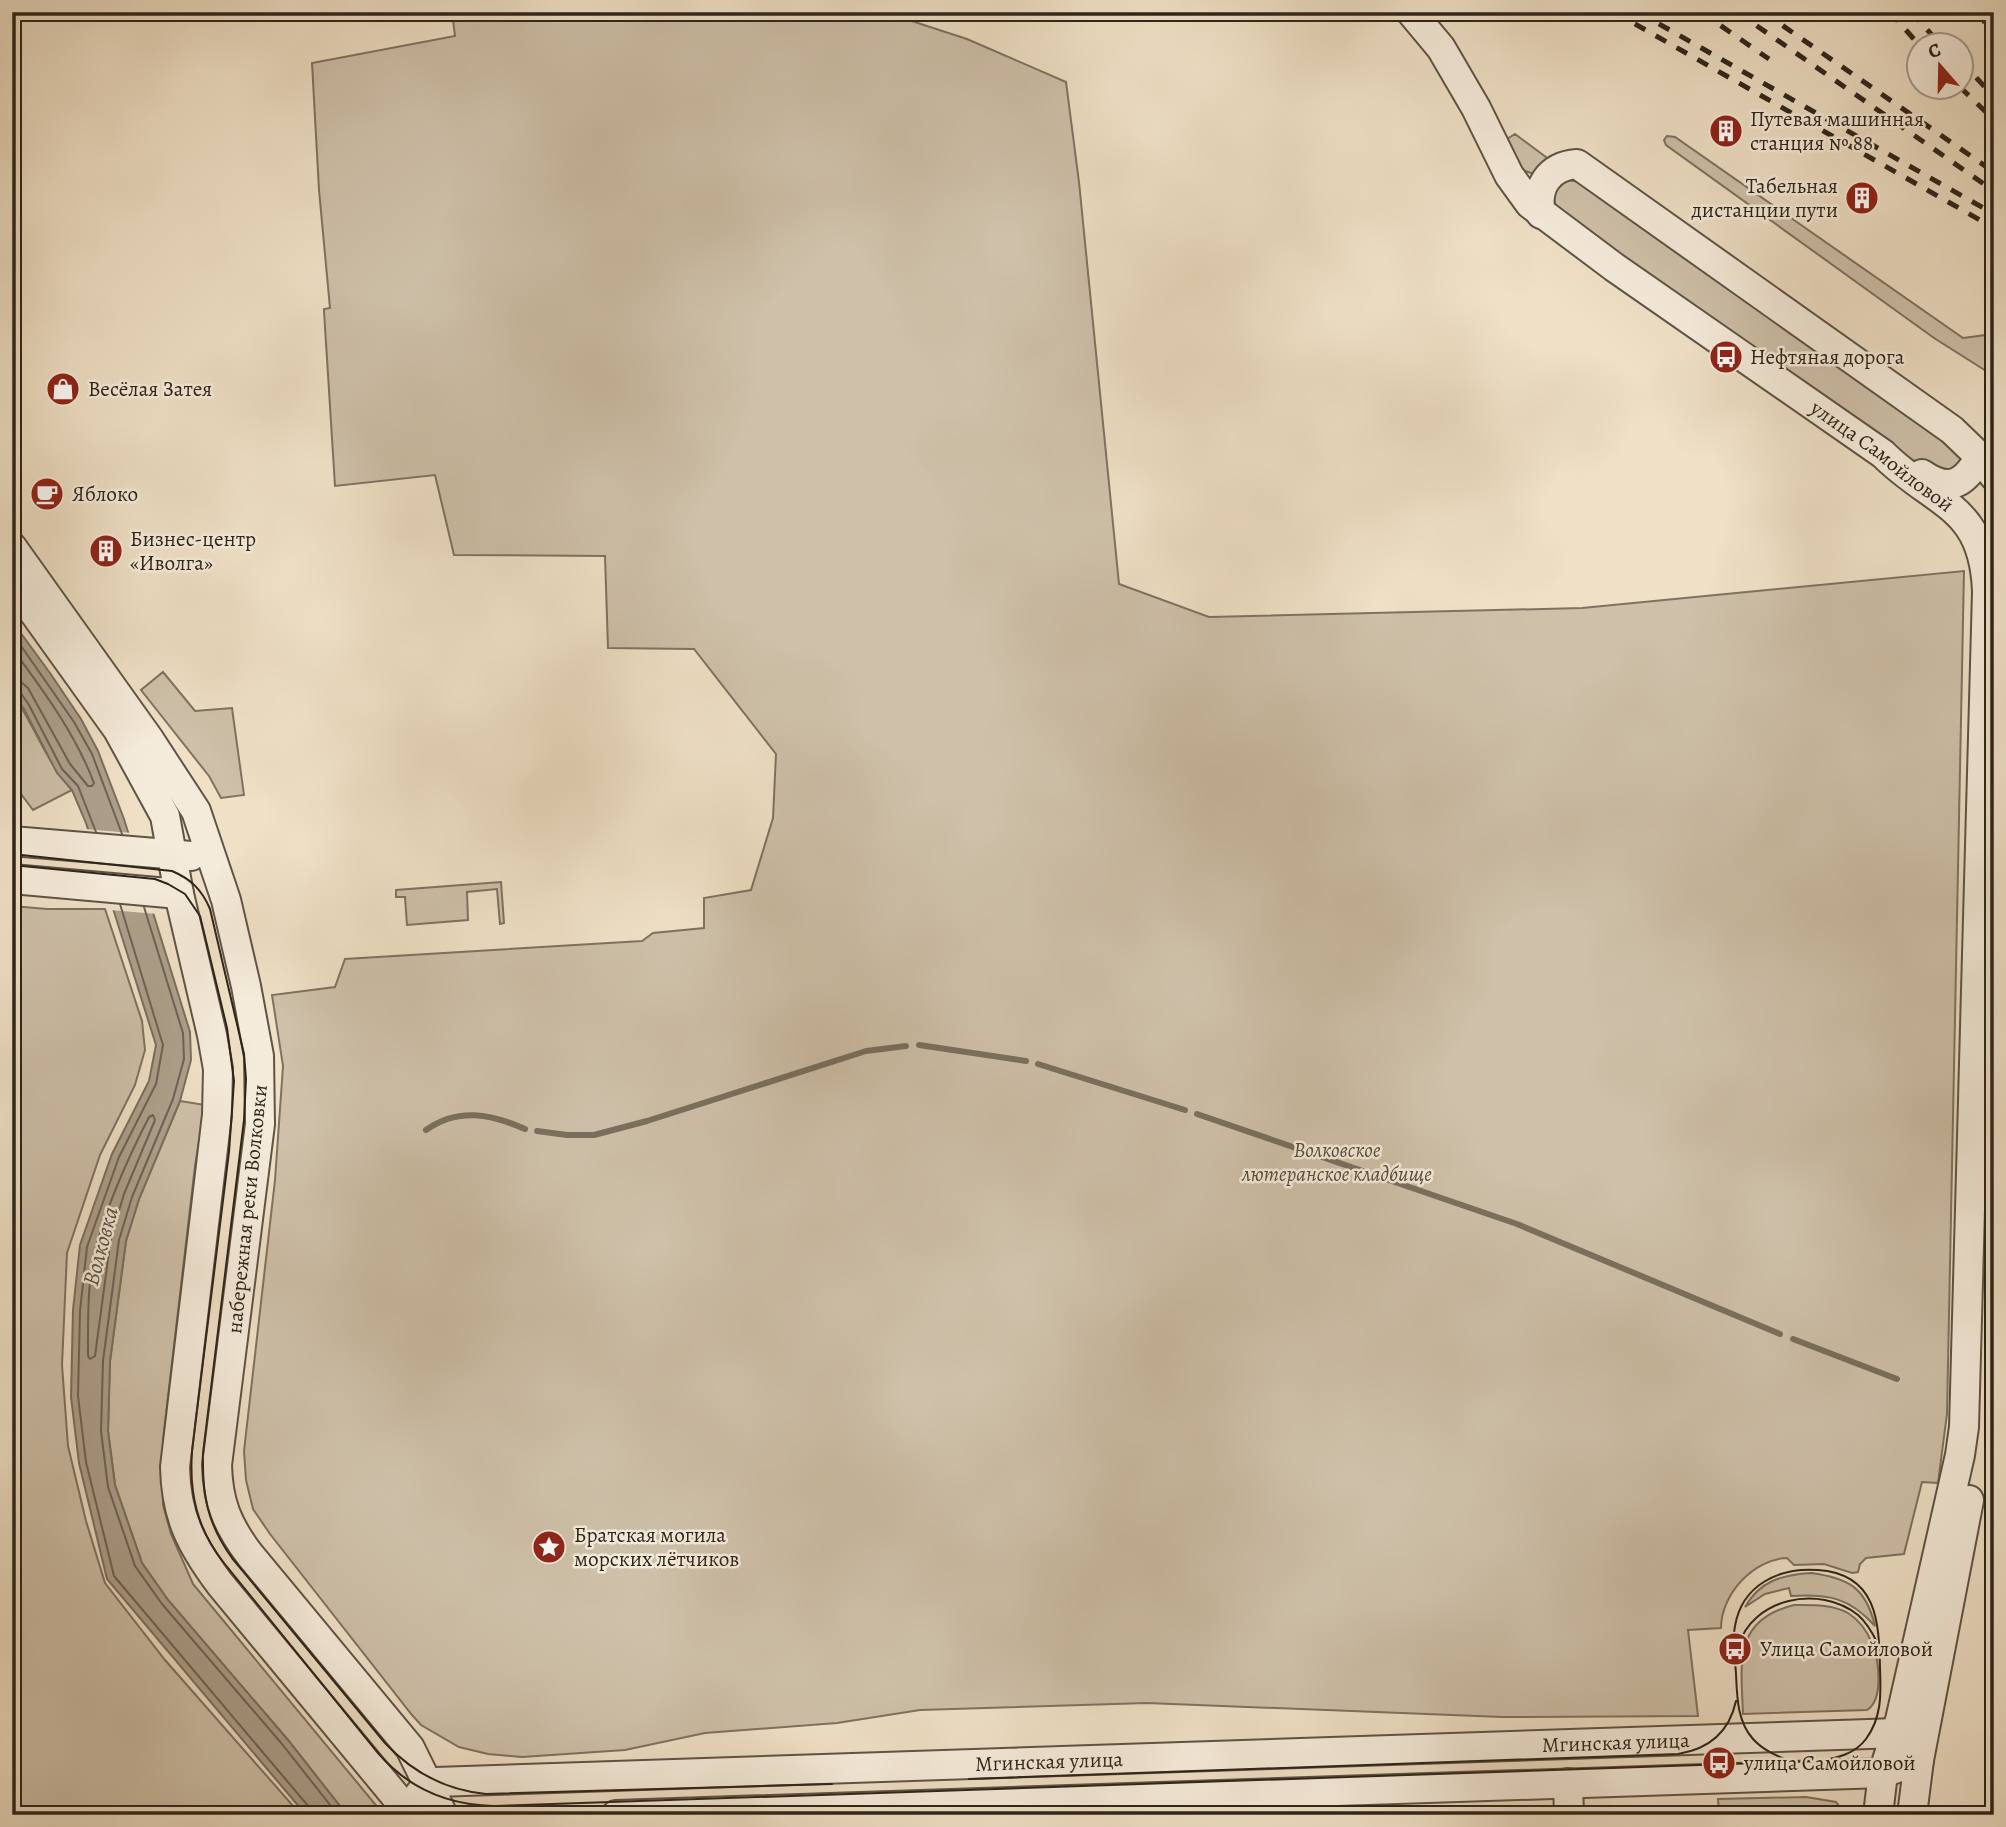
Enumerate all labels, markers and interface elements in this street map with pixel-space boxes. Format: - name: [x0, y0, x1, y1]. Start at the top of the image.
- north arrow: [1904, 32, 1974, 102]
- text: С: [1925, 37, 1944, 65]
- place label: Путевая машинная станция № 88: [1750, 105, 1924, 157]
- building icon: Путевая машинная станция № 88: [1707, 112, 1745, 150]
- place label: Табельная дистанции пути: [1691, 172, 1838, 224]
- building icon: Табельная дистанции пути: [1843, 179, 1881, 217]
- bus stop icon: Нефтяная дорога: [1707, 338, 1745, 376]
- place label: Нефтяная дорога: [1750, 343, 1905, 371]
- shop icon: Весёлая Затея: [44, 370, 82, 408]
- place label: Весёлая Затея: [88, 375, 212, 403]
- street label: улица Самойловой: [1804, 393, 1960, 518]
- cafe icon: Яблоко: [28, 475, 66, 513]
- place label: Яблоко: [72, 480, 138, 508]
- place label: Бизнес-центр «Иволга»: [130, 525, 256, 577]
- building icon: Бизнес-центр «Иволга»: [87, 532, 125, 570]
- street label: набережная реки Волковки: [220, 1083, 274, 1335]
- park label: Волковское лютеранское кладбище: [1241, 1136, 1432, 1188]
- water label: Волковка: [75, 1203, 126, 1289]
- place label: Братская могила морских лётчиков: [574, 1521, 739, 1573]
- place icon: Братская могила морских лётчиков: [530, 1528, 568, 1566]
- bus stop icon: Улица Самойловой: [1716, 1630, 1754, 1668]
- place label: Улица Самойловой: [1760, 1635, 1933, 1663]
- street label: Мгинская улица: [1541, 1726, 1691, 1759]
- bus stop icon: улица Самойловой: [1700, 1744, 1738, 1782]
- street label: Мгинская улица: [975, 1745, 1124, 1778]
- place label: улица Самойловой: [1743, 1749, 1916, 1777]

